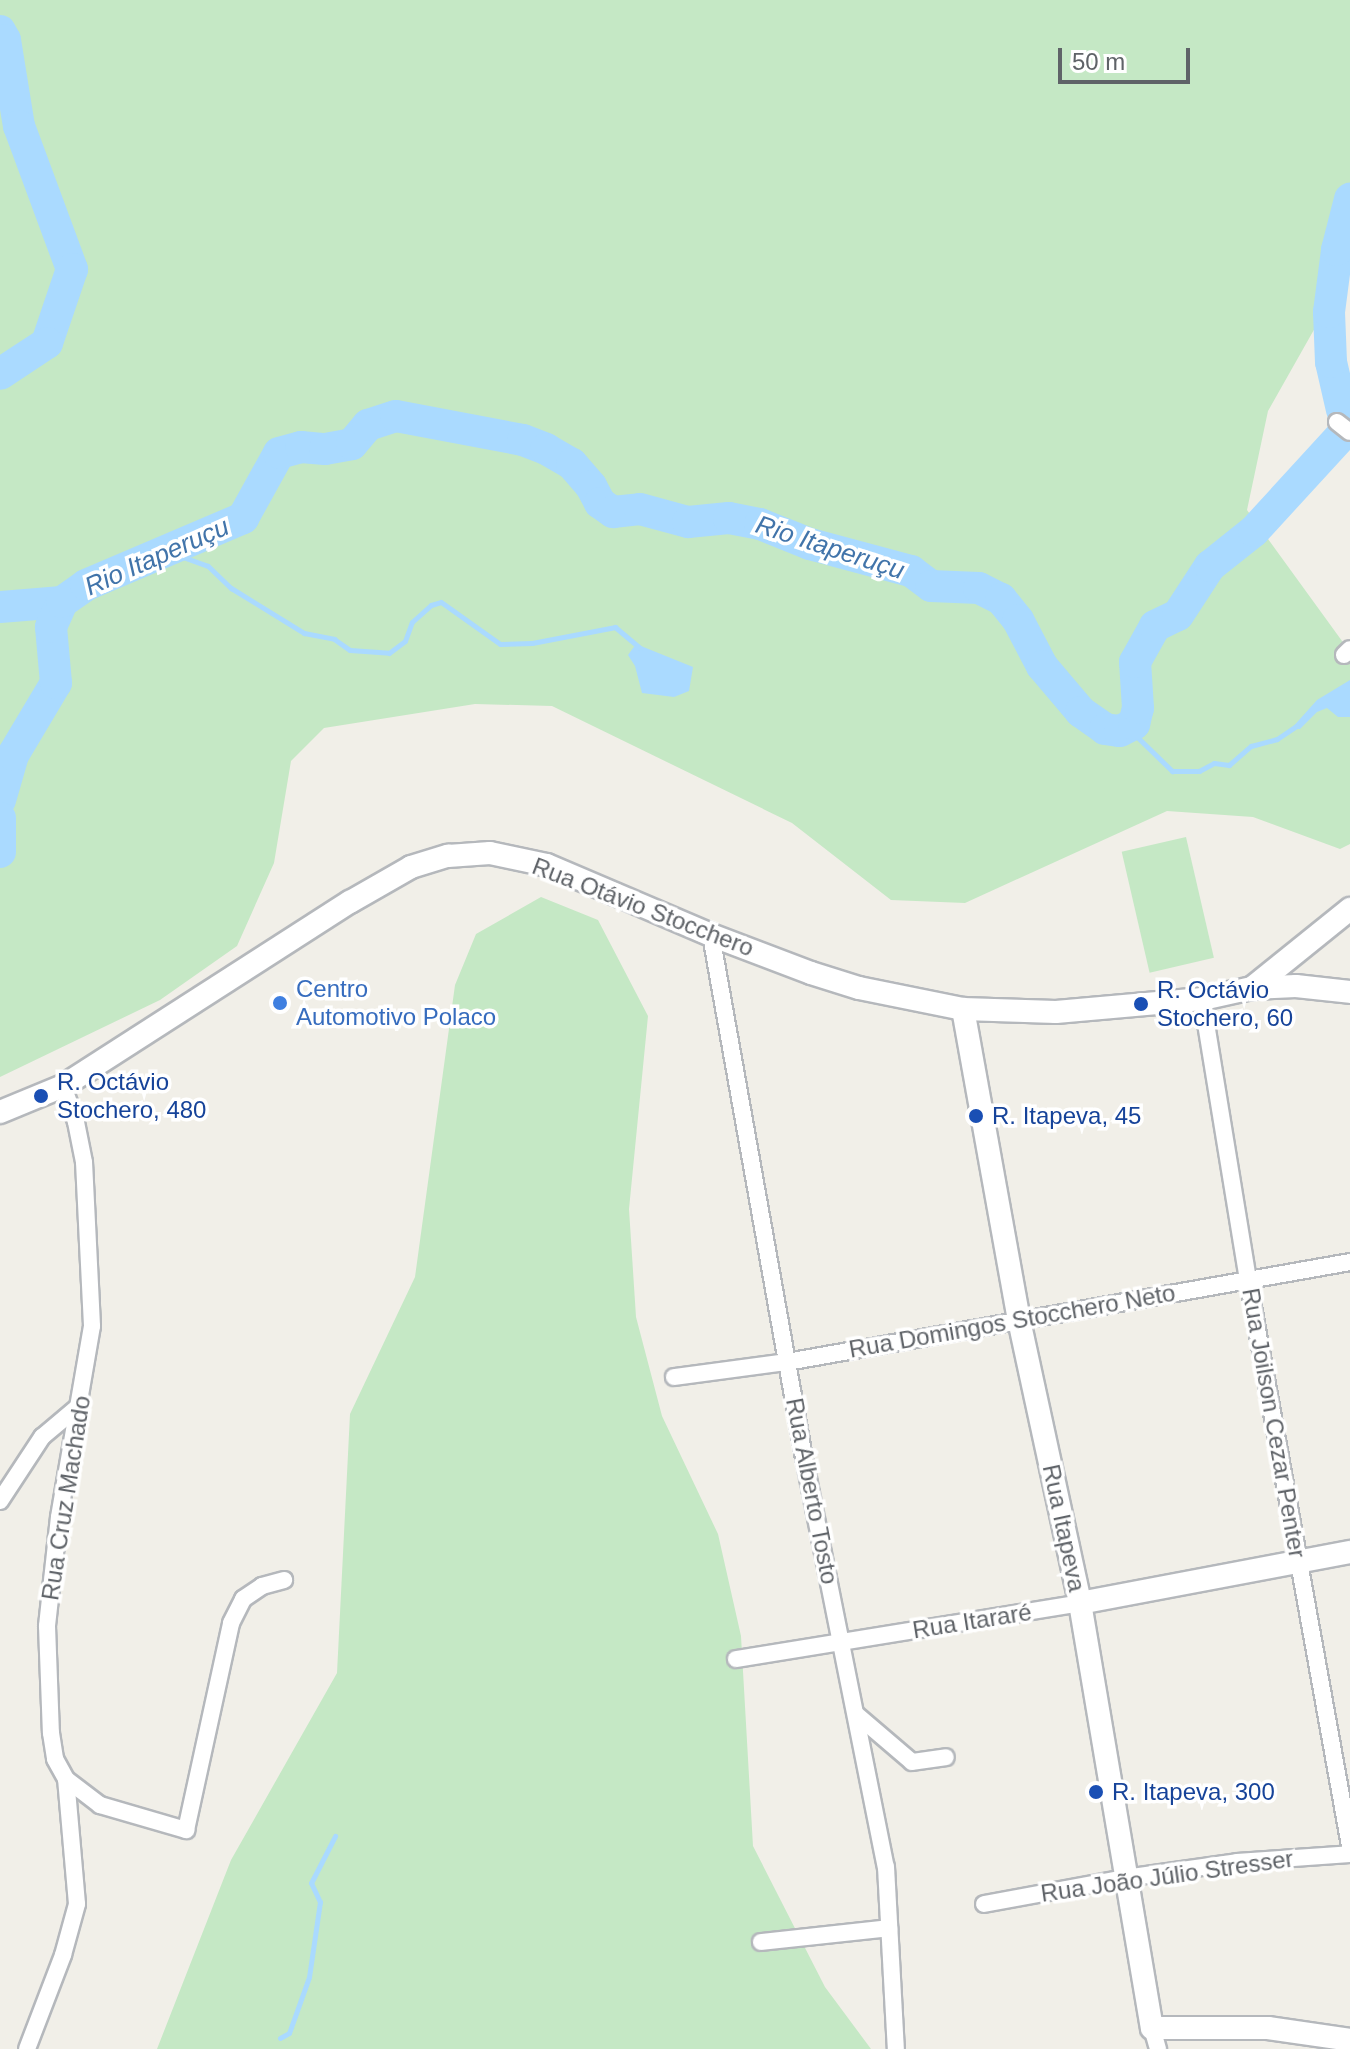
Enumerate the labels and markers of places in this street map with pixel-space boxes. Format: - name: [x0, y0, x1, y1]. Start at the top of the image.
- place label: Centro Automotivo Polaco: [296, 975, 496, 1031]
- place label: R. Octávio Stochero, 60: [1157, 976, 1293, 1032]
- marker: Centro Automotivo Polaco: [271, 994, 289, 1012]
- marker: R. Octávio Stochero, 60: [1132, 995, 1150, 1013]
- place label: R. Octávio Stochero, 480: [57, 1068, 206, 1124]
- marker: R. Octávio Stochero, 480: [32, 1087, 50, 1105]
- place label: R. Itapeva, 45: [992, 1102, 1141, 1130]
- marker: R. Itapeva, 45: [967, 1107, 985, 1125]
- place label: R. Itapeva, 300: [1112, 1778, 1275, 1806]
- marker: R. Itapeva, 300: [1087, 1783, 1105, 1801]

